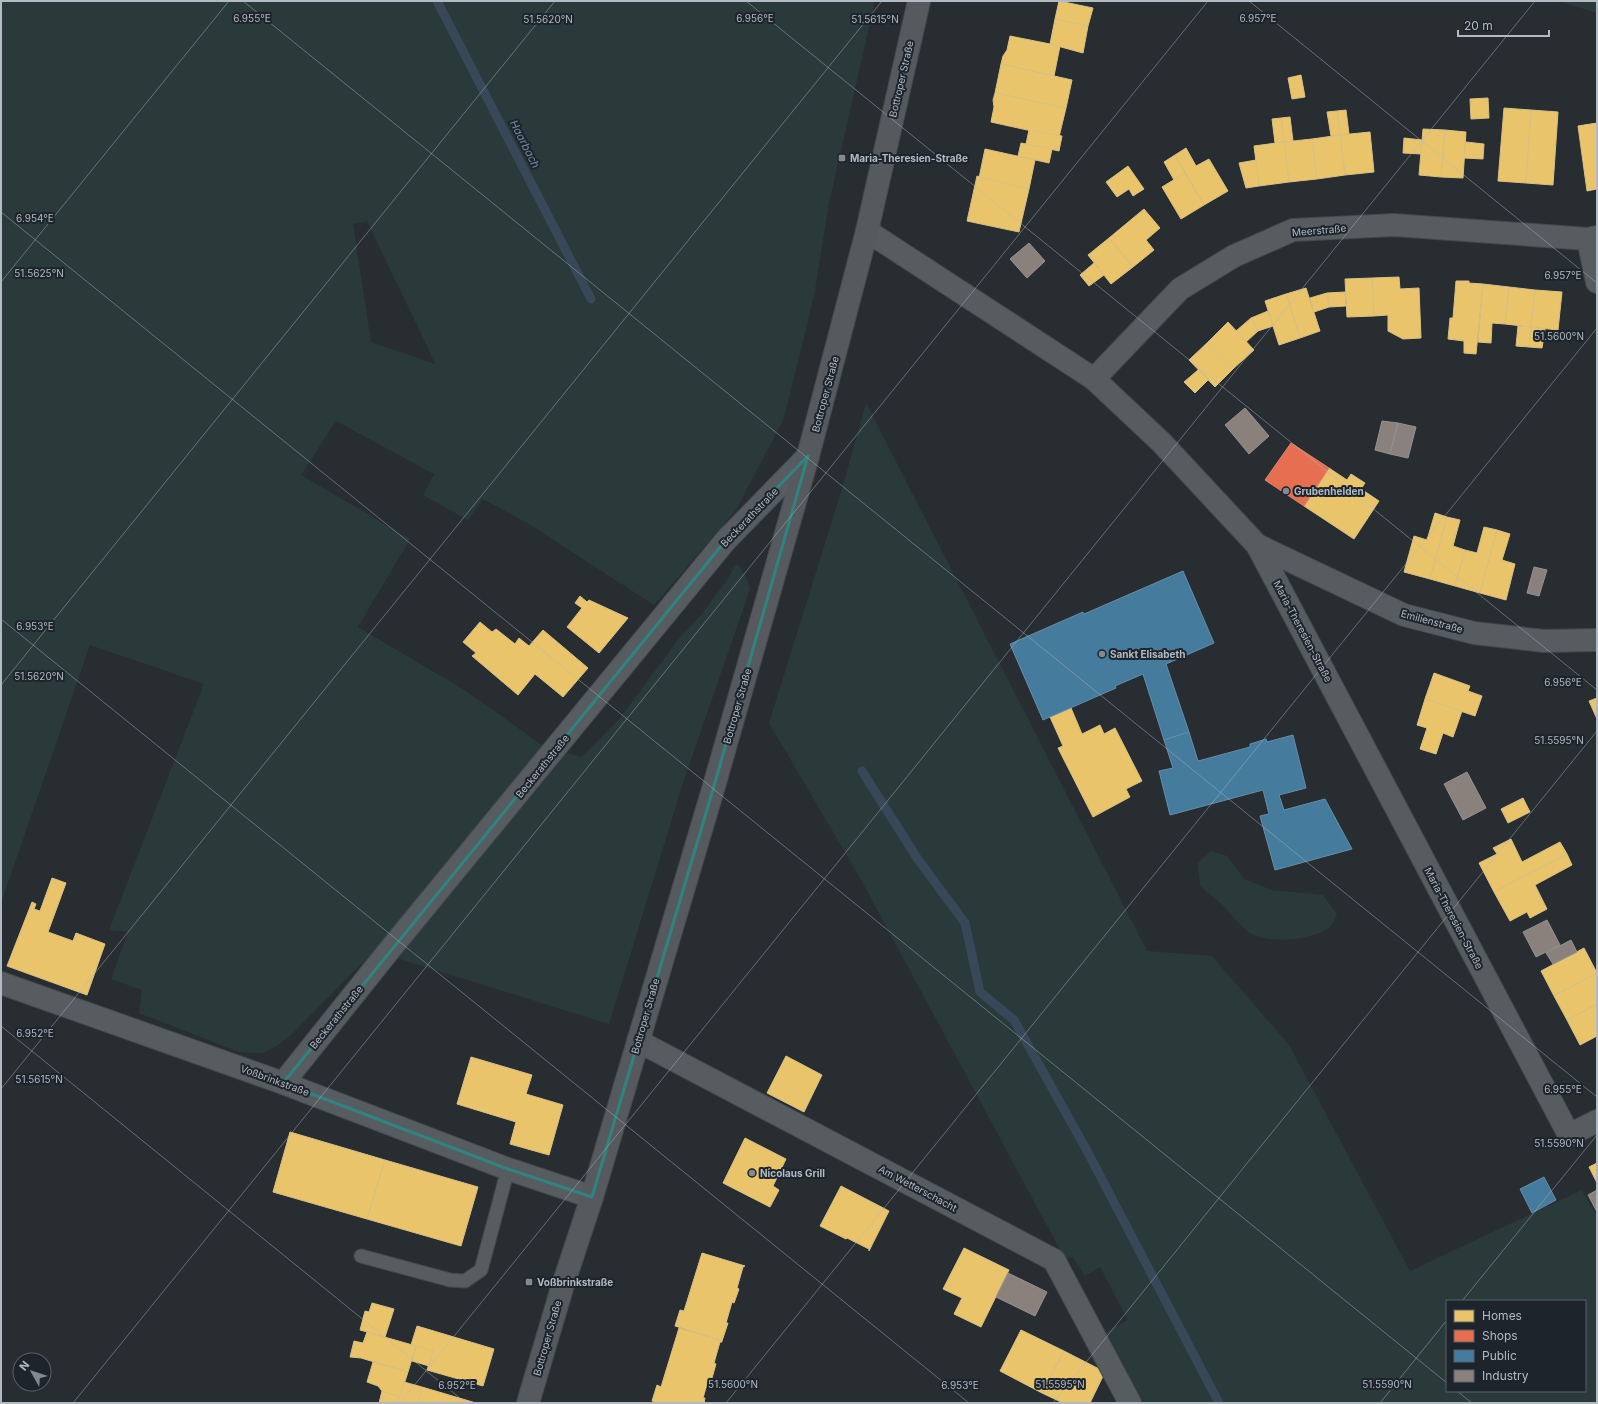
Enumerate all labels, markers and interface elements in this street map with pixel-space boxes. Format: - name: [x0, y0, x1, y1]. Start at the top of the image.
- text: 6.955°E: [233, 12, 271, 24]
- text: 6.956°E: [736, 12, 774, 24]
- text: 6.957°E: [1239, 12, 1277, 24]
- scale bar: [1458, 12, 1549, 38]
- text: 51.5620°N: [523, 13, 573, 25]
- text: 51.5615°N: [851, 13, 899, 25]
- text: 20 m: [1464, 18, 1493, 33]
- street label: Bottroper Straße: [886, 39, 916, 118]
- water label: Haarbach: [507, 118, 543, 171]
- place label: Maria-Theresien-Straße: [850, 152, 968, 164]
- marker: Maria-Theresien-Straße: [837, 153, 847, 163]
- text: 6.954°E: [16, 212, 54, 224]
- street label: Meerstraße: [1291, 222, 1347, 238]
- text: 51.5625°N: [14, 267, 64, 279]
- text: 6.957°E: [1544, 269, 1582, 281]
- text: 51.5600°N: [1534, 330, 1584, 342]
- street label: Bottroper Straße: [809, 355, 841, 433]
- street label: Beckerathstraße: [718, 485, 780, 549]
- place label: Grubenhelden: [1294, 485, 1364, 497]
- marker: Grubenhelden: [1281, 486, 1291, 496]
- street label: Maria-Theresien-Straße: [1271, 578, 1335, 684]
- street label: Emilienstraße: [1400, 607, 1464, 635]
- text: 6.953°E: [16, 620, 54, 632]
- place label: Sankt Elisabeth: [1110, 648, 1185, 660]
- marker: Sankt Elisabeth: [1097, 649, 1107, 659]
- street label: Bottroper Straße: [720, 667, 754, 745]
- text: 51.5620°N: [14, 670, 64, 682]
- text: 6.956°E: [1544, 676, 1582, 688]
- street label: Beckerathstraße: [513, 732, 571, 800]
- text: 51.5595°N: [1534, 734, 1584, 746]
- street label: Maria-Theresien-Straße: [1422, 865, 1486, 971]
- street label: Bottroper Straße: [628, 977, 662, 1055]
- street label: Beckerathstraße: [307, 983, 365, 1051]
- text: 6.952°E: [16, 1027, 54, 1039]
- street label: Voßbrinkstraße: [239, 1062, 311, 1098]
- text: 51.5615°N: [15, 1073, 63, 1085]
- text: 6.955°E: [1544, 1083, 1582, 1095]
- text: 51.5590°N: [1534, 1137, 1584, 1149]
- street label: Am Wetterschacht: [877, 1162, 960, 1214]
- place label: Nicolaus Grill: [760, 1167, 825, 1179]
- marker: Nicolaus Grill: [747, 1168, 757, 1178]
- place label: Voßbrinkstraße: [537, 1276, 613, 1288]
- marker: Voßbrinkstraße: [524, 1277, 534, 1287]
- street label: Bottroper Straße: [530, 1299, 564, 1377]
- legend: [1446, 1300, 1586, 1392]
- text: Homes: [1482, 1308, 1522, 1323]
- text: Shops: [1482, 1328, 1518, 1343]
- text: Public: [1482, 1348, 1517, 1363]
- north arrow: [12, 1352, 52, 1392]
- text: N: [16, 1358, 32, 1373]
- text: Industry: [1482, 1368, 1529, 1383]
- text: 51.5600°N: [708, 1378, 758, 1390]
- text: 51.5595°N: [1035, 1378, 1085, 1390]
- text: 51.5590°N: [1362, 1378, 1412, 1390]
- text: 6.952°E: [438, 1379, 476, 1391]
- text: 6.953°E: [941, 1379, 979, 1391]

